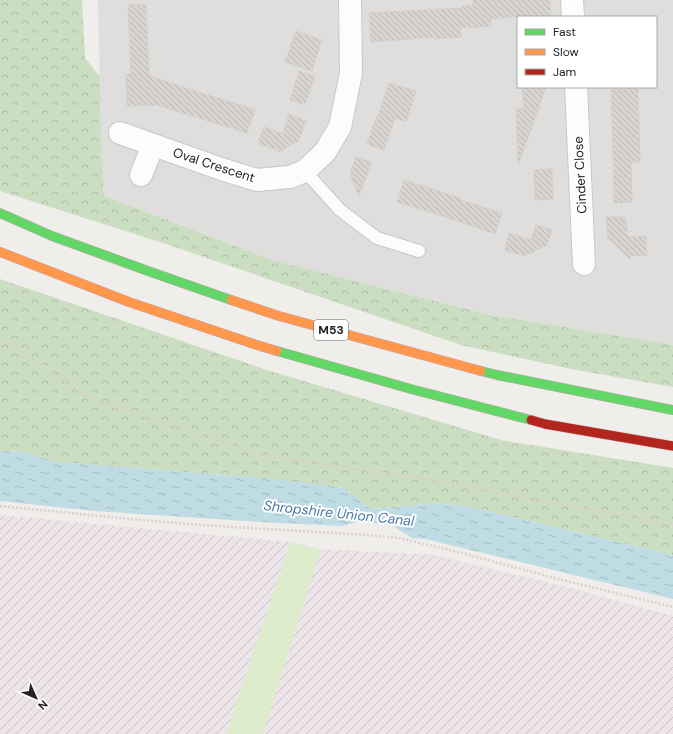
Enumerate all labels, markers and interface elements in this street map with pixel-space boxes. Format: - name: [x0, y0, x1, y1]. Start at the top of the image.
- legend: [517, 16, 657, 88]
- text: Fast: [553, 24, 576, 40]
- text: Slow: [553, 44, 579, 60]
- text: Jam: [553, 64, 576, 80]
- street label: Cinder Close: [569, 136, 591, 214]
- street label: Oval Crescent: [171, 144, 257, 186]
- road number: M53: [314, 320, 348, 340]
- water label: Shropshire Union Canal: [263, 496, 416, 530]
- north arrow: [16, 678, 56, 718]
- text: N: [35, 697, 51, 713]

